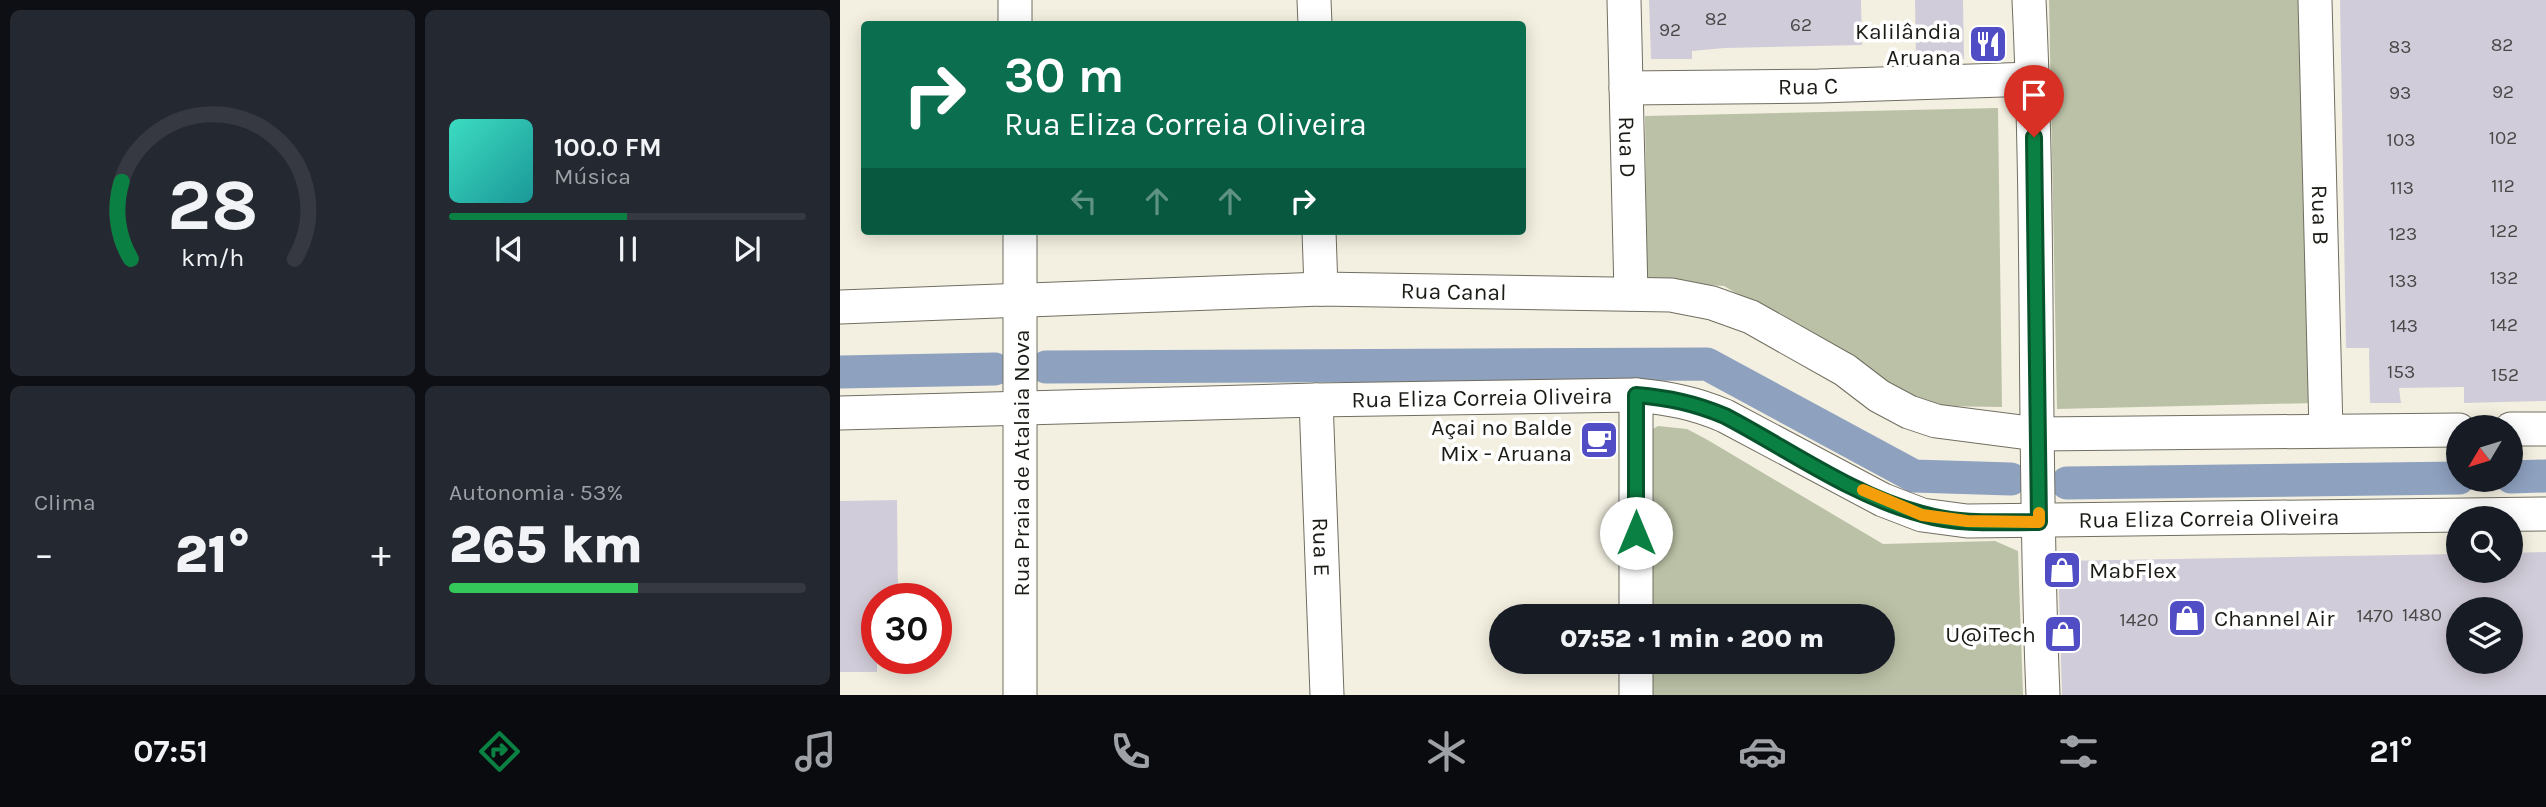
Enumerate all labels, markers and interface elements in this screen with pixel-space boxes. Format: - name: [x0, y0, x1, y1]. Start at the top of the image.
- house number: 82: [1705, 8, 1727, 30]
- house number: 62: [1790, 14, 1812, 36]
- place label: Kalilândia Aruana: [1855, 18, 1961, 71]
- house number: 92: [1659, 19, 1681, 41]
- restaurant icon: Kalilândia Aruana: [1967, 23, 2009, 65]
- house number: 82: [2491, 34, 2513, 56]
- house number: 83: [2389, 36, 2411, 58]
- text: 30 m: [1004, 47, 1124, 104]
- icon: right: [889, 49, 980, 140]
- pin: [2004, 65, 2064, 137]
- street label: Rua C: [1778, 72, 1839, 100]
- icon: arrive: [2015, 76, 2053, 114]
- house number: 92: [2492, 81, 2514, 103]
- house number: 93: [2389, 82, 2411, 104]
- text: Rua Eliza Correia Oliveira: [1004, 106, 1367, 143]
- street label: Rua D: [1613, 116, 1641, 178]
- house number: 102: [2489, 127, 2517, 149]
- house number: 103: [2387, 129, 2415, 151]
- text: 100.0 FM: [554, 132, 662, 163]
- text: 28: [167, 163, 258, 248]
- text: Música: [554, 163, 631, 190]
- house number: 112: [2491, 175, 2515, 197]
- house number: 113: [2390, 177, 2414, 199]
- icon: left: [1065, 182, 1103, 220]
- icon: ahead: [1138, 182, 1176, 220]
- icon: ahead: [1211, 182, 1249, 220]
- icon: right: [1284, 182, 1322, 220]
- street label: Rua B: [2306, 184, 2334, 246]
- house number: 122: [2490, 220, 2518, 242]
- house number: 123: [2389, 223, 2417, 245]
- icon: previous: [490, 230, 528, 268]
- icon: pause: [609, 230, 647, 268]
- icon: next: [728, 230, 766, 268]
- text: km/h: [181, 243, 244, 272]
- house number: 132: [2490, 267, 2518, 289]
- house number: 133: [2389, 270, 2417, 292]
- street label: Rua Canal: [1400, 277, 1507, 306]
- house number: 142: [2490, 314, 2518, 336]
- house number: 143: [2390, 315, 2418, 337]
- street label: Rua Praia de Atalaia Nova: [1008, 330, 1035, 596]
- house number: 153: [2387, 361, 2415, 383]
- house number: 152: [2491, 364, 2519, 386]
- street label: Rua Eliza Correia Oliveira: [1351, 382, 1613, 413]
- place label: Açai no Balde Mix - Aruana: [1431, 414, 1572, 467]
- north arrow: [2446, 415, 2524, 492]
- map controls: [2446, 415, 2523, 674]
- cafe icon: Açai no Balde Mix - Aruana: [1578, 419, 1620, 461]
- text: Autonomia · 53%: [449, 479, 623, 506]
- text: Clima: [34, 489, 96, 516]
- position arrow: [1599, 496, 1673, 570]
- street label: Rua Eliza Correia Oliveira: [2078, 503, 2339, 534]
- button: search: [2446, 506, 2523, 583]
- text: 265 km: [449, 514, 643, 575]
- street label: Rua E: [1306, 517, 1336, 577]
- text: 21°: [175, 524, 250, 585]
- text: −: [34, 532, 54, 577]
- text: +: [371, 532, 391, 577]
- shop icon: MabFlex: [2041, 549, 2083, 591]
- place label: MabFlex: [2089, 557, 2177, 584]
- speed limit sign: 30: [861, 583, 952, 674]
- shop icon: Channel Air: [2166, 597, 2208, 639]
- button: layers: [2446, 597, 2523, 674]
- house number: 1480: [2402, 604, 2442, 626]
- place label: Channel Air: [2214, 605, 2335, 632]
- house number: 1470: [2356, 605, 2394, 627]
- house number: 1420: [2119, 609, 2159, 631]
- shop icon: U@iTech: [2042, 613, 2084, 655]
- place label: U@iTech: [1945, 621, 2036, 648]
- text: 07:52 · 1 min · 200 m: [1560, 623, 1824, 654]
- icon: directions: [475, 727, 524, 776]
- icon: music: [791, 727, 840, 776]
- icon: phone: [1106, 727, 1155, 776]
- icon: climate: [1422, 727, 1471, 776]
- icon: car: [1738, 727, 1787, 776]
- icon: filters: [2054, 727, 2103, 776]
- text: 07:51: [133, 733, 208, 770]
- text: 21°: [2369, 733, 2413, 770]

